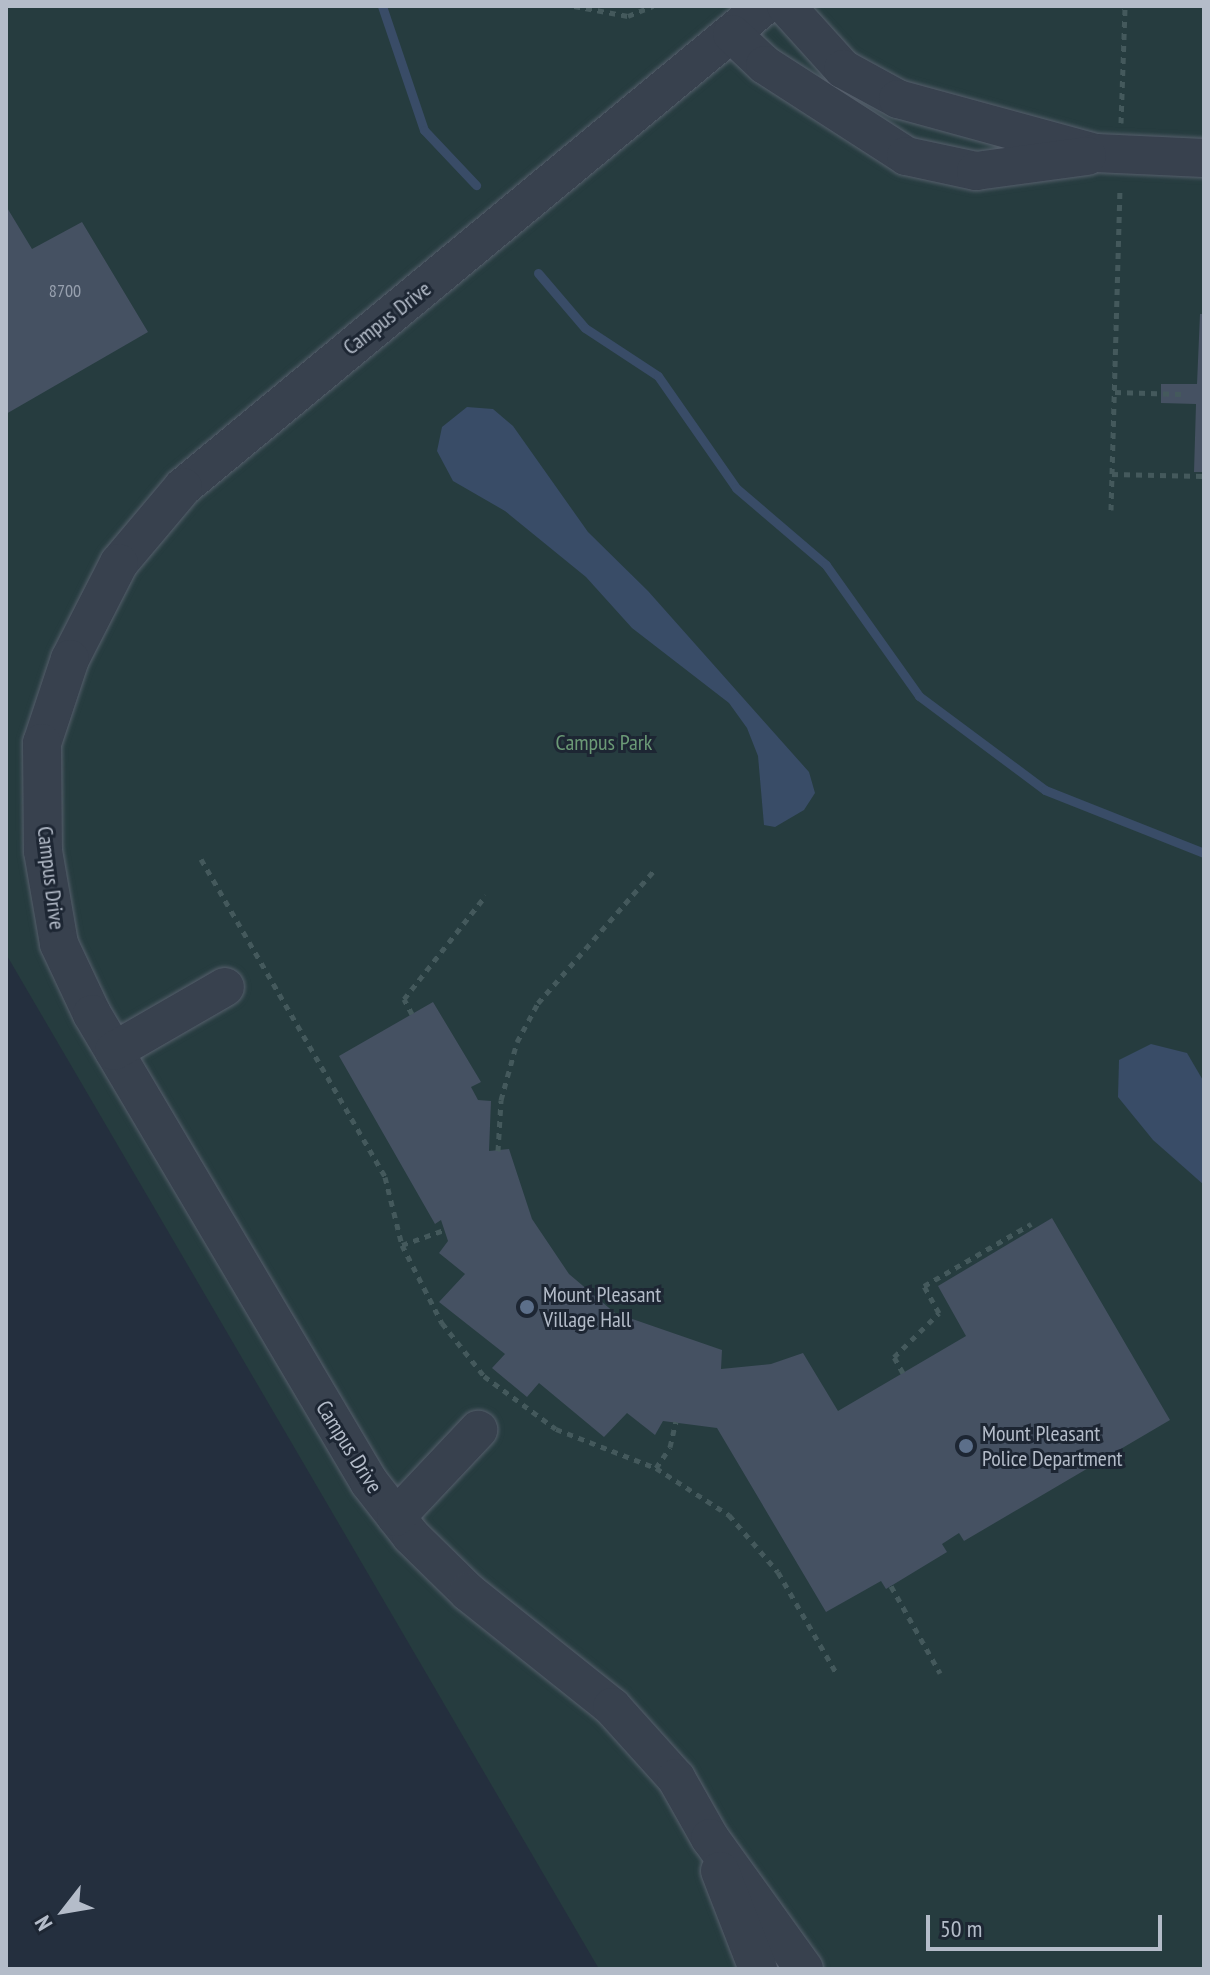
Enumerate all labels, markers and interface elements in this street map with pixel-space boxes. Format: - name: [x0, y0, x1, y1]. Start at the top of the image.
- street label: Campus Drive: [338, 276, 436, 360]
- house number: 8700: [49, 280, 81, 302]
- park label: Campus Park: [556, 730, 652, 756]
- street label: Campus Drive: [32, 825, 70, 931]
- place label: Mount Pleasant Village Hall: [543, 1281, 661, 1332]
- marker: Mount Pleasant Village Hall: [518, 1298, 536, 1316]
- street label: Campus Drive: [310, 1396, 388, 1498]
- place label: Mount Pleasant Police Department: [982, 1420, 1123, 1472]
- marker: Mount Pleasant Police Department: [957, 1437, 975, 1455]
- north arrow: [24, 1871, 104, 1951]
- scale bar: [930, 1899, 1166, 1949]
- text: N: [28, 1911, 58, 1936]
- text: 50 m: [940, 1913, 982, 1944]

